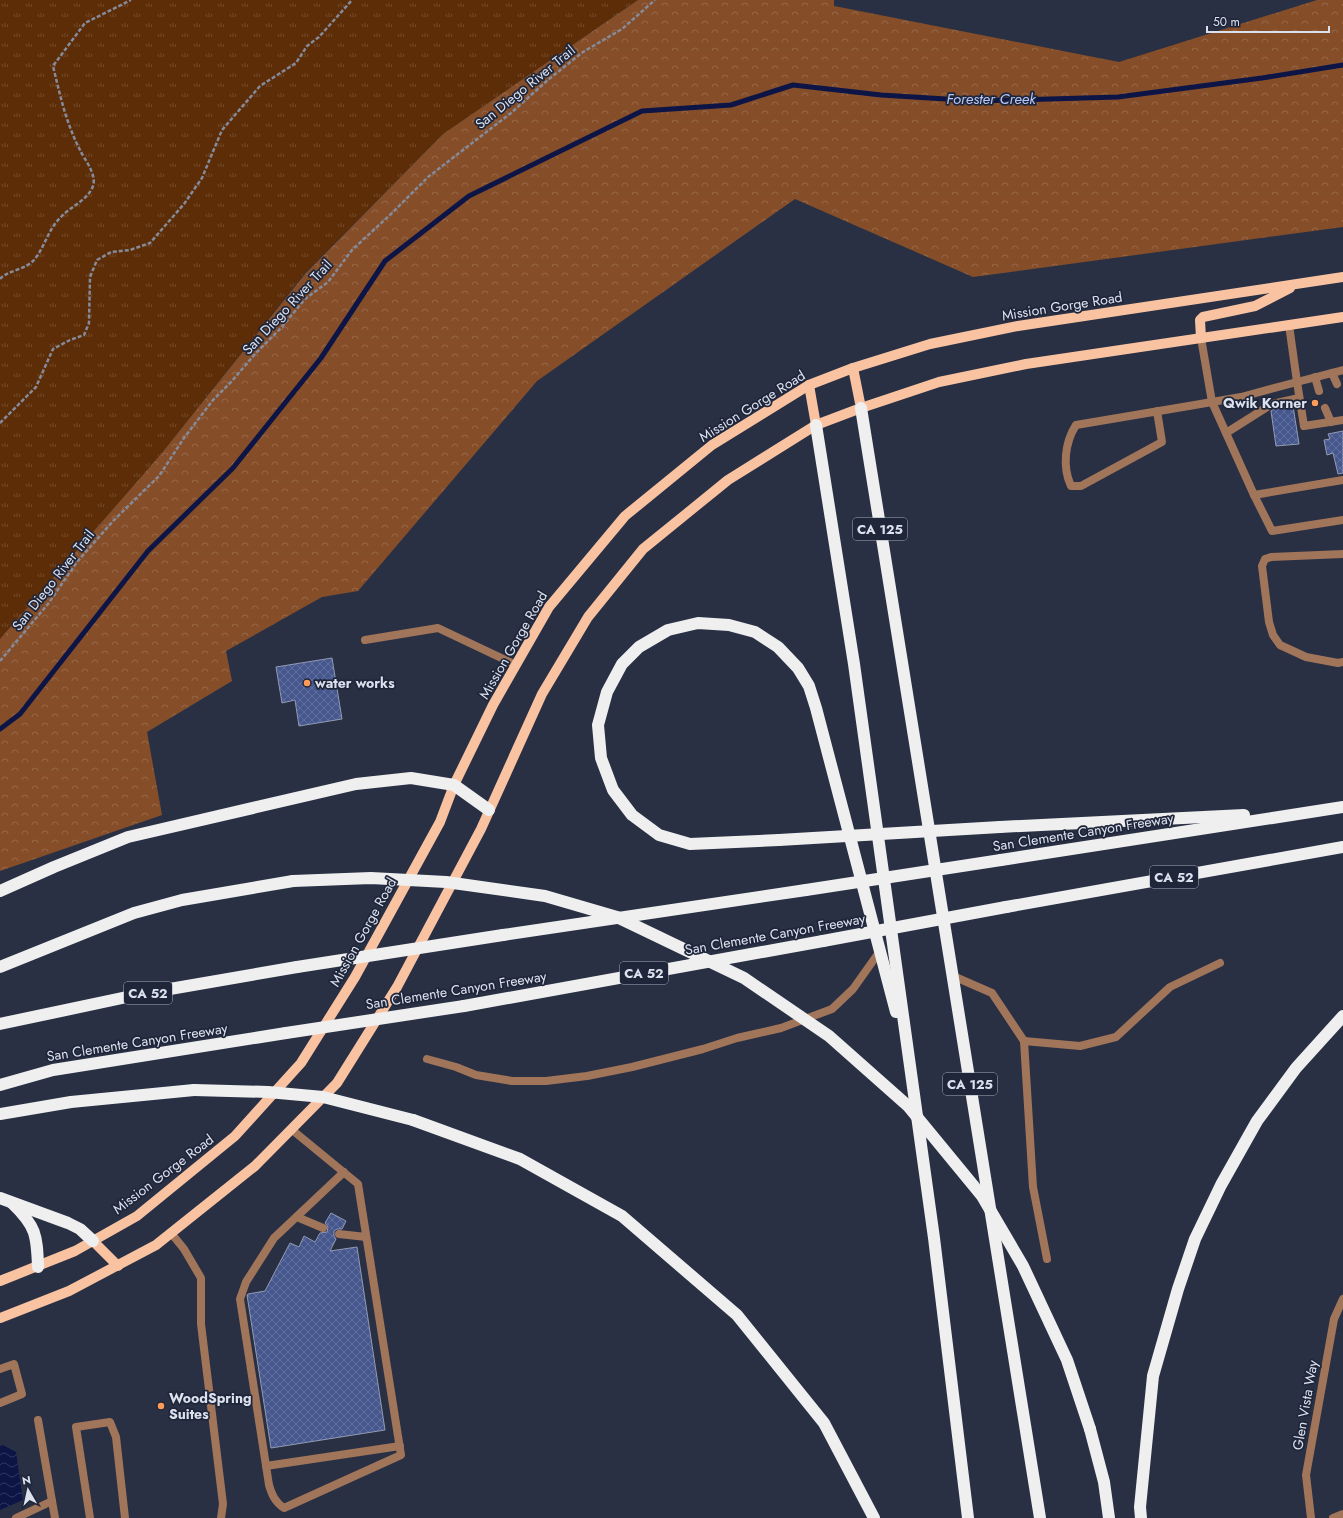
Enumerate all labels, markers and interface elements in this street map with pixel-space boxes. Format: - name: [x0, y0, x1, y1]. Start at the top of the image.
- scale bar: [1207, 8, 1329, 34]
- text: 50 m: [1213, 13, 1240, 31]
- street label: San Diego River Trail: [471, 40, 579, 134]
- water label: Forester Creek: [946, 88, 1036, 110]
- street label: San Diego River Trail: [238, 255, 336, 359]
- street label: Mission Gorge Road: [1000, 287, 1124, 325]
- street label: Mission Gorge Road: [695, 365, 809, 447]
- place label: Qwik Korner: [1223, 393, 1307, 413]
- marker: Qwik Korner: [1310, 398, 1320, 408]
- road number: CA 125: [853, 518, 907, 540]
- street label: San Diego River Trail: [7, 525, 99, 635]
- street label: Mission Gorge Road: [474, 587, 552, 703]
- place label: water works: [314, 673, 395, 693]
- marker: water works: [302, 678, 312, 688]
- street label: San Clemente Canyon Freeway: [991, 808, 1176, 856]
- road number: CA 52: [1150, 866, 1198, 888]
- street label: Mission Gorge Road: [325, 874, 401, 990]
- street label: San Clemente Canyon Freeway: [683, 908, 868, 960]
- road number: CA 52: [620, 962, 668, 984]
- street label: San Clemente Canyon Freeway: [364, 966, 549, 1014]
- road number: CA 52: [124, 982, 172, 1004]
- street label: San Clemente Canyon Freeway: [45, 1018, 230, 1066]
- road number: CA 125: [943, 1073, 997, 1095]
- street label: Mission Gorge Road: [108, 1129, 218, 1219]
- street label: Glen Vista Way: [1287, 1358, 1323, 1452]
- place label: WoodSpring Suites: [169, 1388, 252, 1424]
- marker: WoodSpring Suites: [156, 1401, 166, 1411]
- north arrow: [8, 1470, 48, 1510]
- text: N: [21, 1472, 32, 1489]

